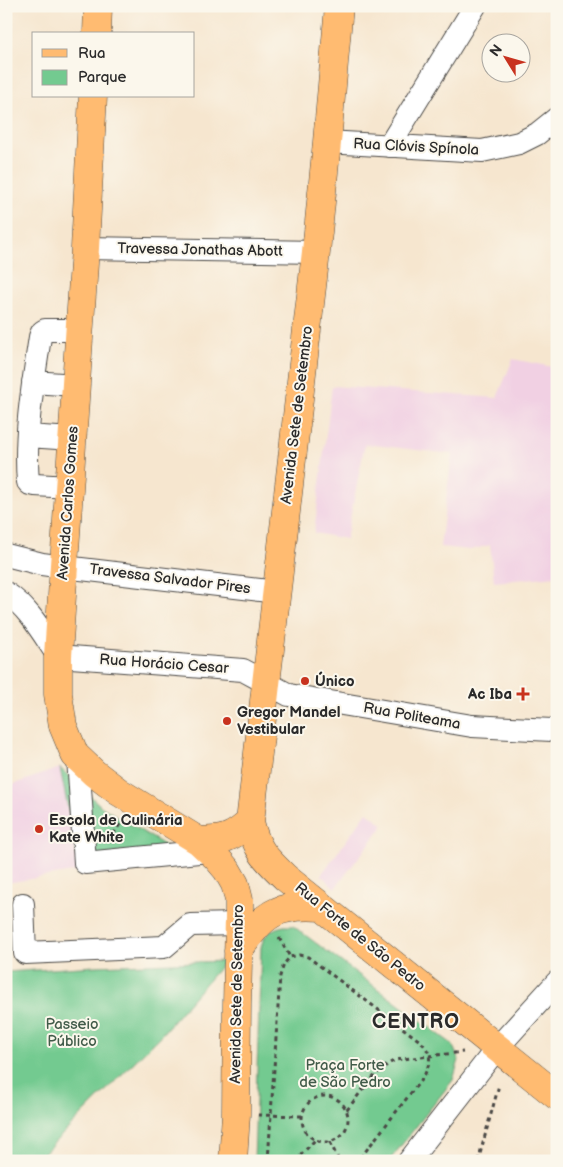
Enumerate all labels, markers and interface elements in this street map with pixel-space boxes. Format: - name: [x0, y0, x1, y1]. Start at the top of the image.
- legend: [32, 32, 195, 98]
- north arrow: [480, 32, 530, 82]
- text: N: [486, 41, 506, 60]
- text: Rua: [78, 44, 106, 63]
- text: Parque: [78, 68, 127, 87]
- street label: Rua Clóvis Spínola: [353, 134, 479, 160]
- street label: Travessa Jonathas Abott: [117, 239, 283, 261]
- street label: Avenida Sete de Setembro: [277, 325, 317, 505]
- street label: Avenida Carlos Gomes: [53, 425, 83, 581]
- street label: Travessa Salvador Pires: [88, 560, 252, 598]
- street label: Rua Horácio Cesar: [99, 650, 230, 678]
- place label: Único: [315, 671, 355, 691]
- marker: Único: [299, 675, 311, 687]
- place label: Ac Iba: [467, 685, 512, 704]
- marker: Ac Iba: [516, 687, 530, 701]
- street label: Rua Politeama: [362, 698, 462, 734]
- place label: Gregor Mandel Vestibular: [237, 703, 340, 739]
- marker: Gregor Mandel Vestibular: [221, 715, 233, 727]
- place label: Escola de Culinária Kate White: [49, 811, 183, 847]
- marker: Escola de Culinária Kate White: [33, 823, 45, 835]
- street label: Rua Forte de São Pedro: [291, 878, 429, 996]
- street label: Avenida Sete de Setembro: [226, 904, 248, 1084]
- district label: CENTRO: [372, 1010, 460, 1034]
- park label: Passeio Público: [45, 1015, 99, 1051]
- park label: Praça Forte de São Pedro: [299, 1056, 391, 1092]

